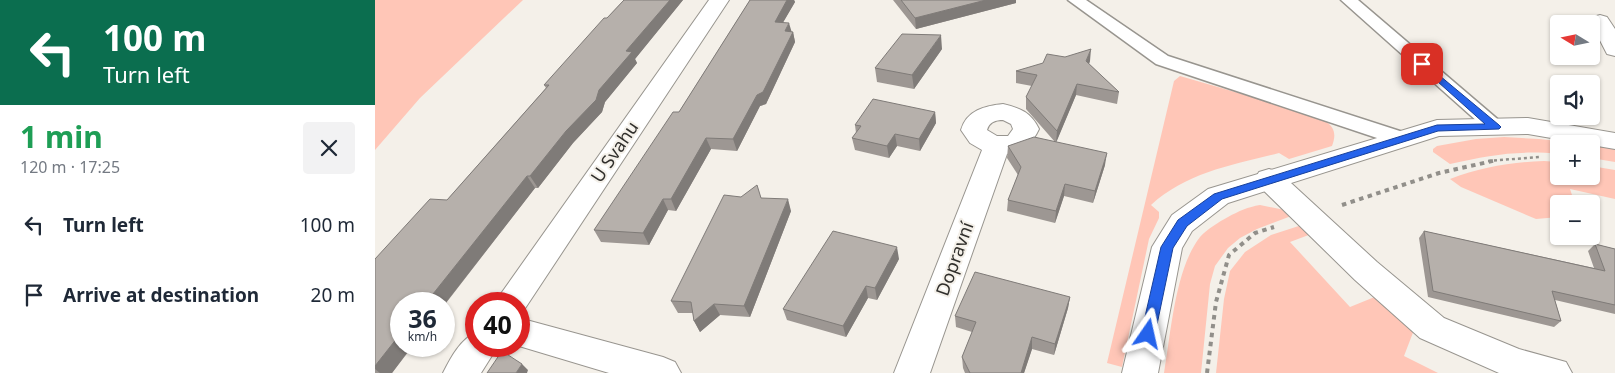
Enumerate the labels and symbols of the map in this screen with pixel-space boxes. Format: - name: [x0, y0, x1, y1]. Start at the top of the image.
- north arrow: [1550, 15, 1600, 65]
- pin: [1401, 43, 1443, 85]
- street label: U Svahu: [585, 116, 643, 187]
- street label: Dopravní: [930, 218, 979, 299]
- speed limit sign: 40: [465, 292, 530, 357]
- position arrow: [1121, 307, 1173, 359]

